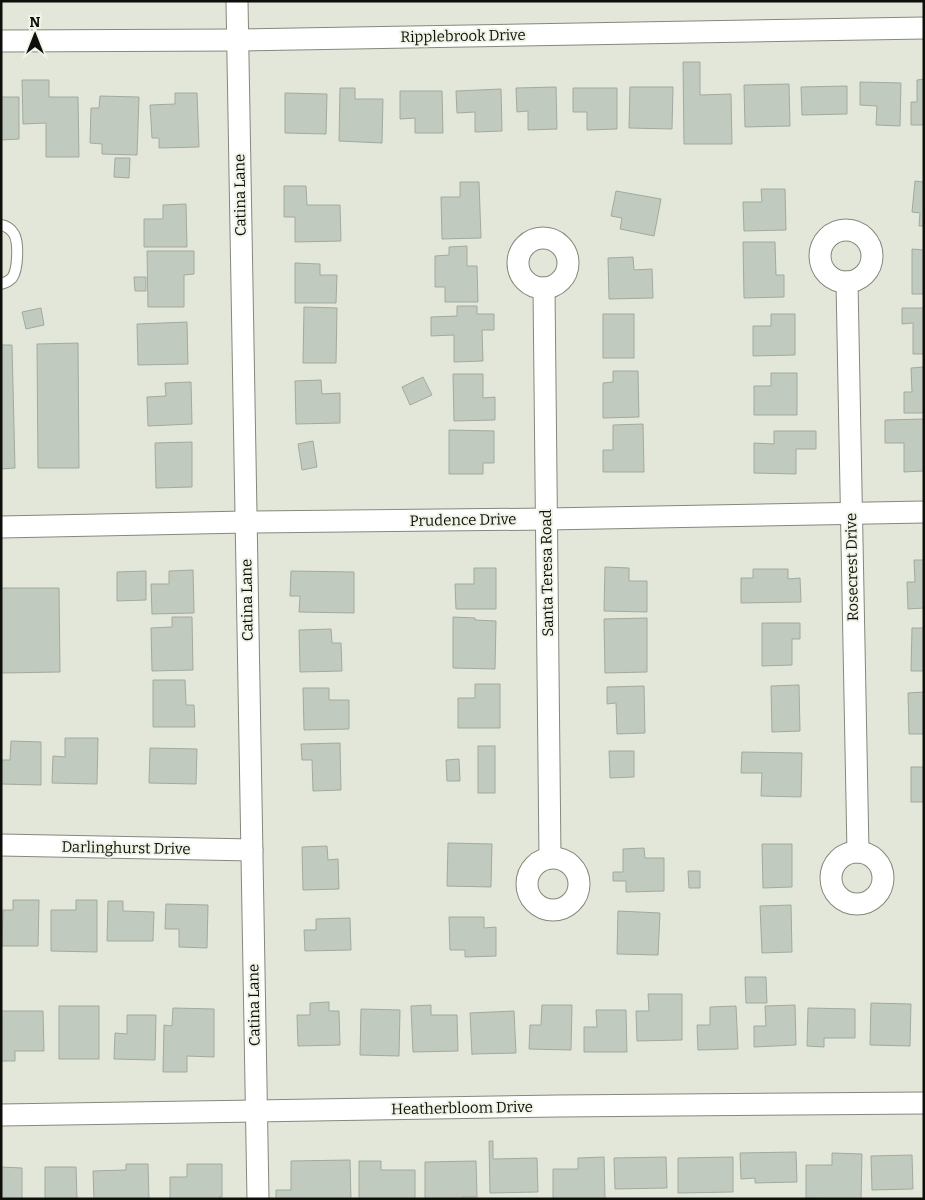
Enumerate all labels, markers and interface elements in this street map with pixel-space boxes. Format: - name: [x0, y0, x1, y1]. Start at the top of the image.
- north arrow: [10, 10, 60, 60]
- text: N: [30, 14, 41, 31]
- street label: Ripplebrook Drive: [400, 26, 526, 46]
- street label: Catina Lane: [230, 154, 250, 236]
- street label: Santa Teresa Road: [537, 509, 557, 637]
- street label: Prudence Drive: [409, 510, 517, 530]
- street label: Rosecrest Drive: [842, 513, 862, 621]
- street label: Catina Lane: [237, 559, 257, 641]
- street label: Darlinghurst Drive: [61, 838, 191, 858]
- street label: Catina Lane: [244, 964, 264, 1046]
- street label: Heatherbloom Drive: [391, 1098, 533, 1118]

